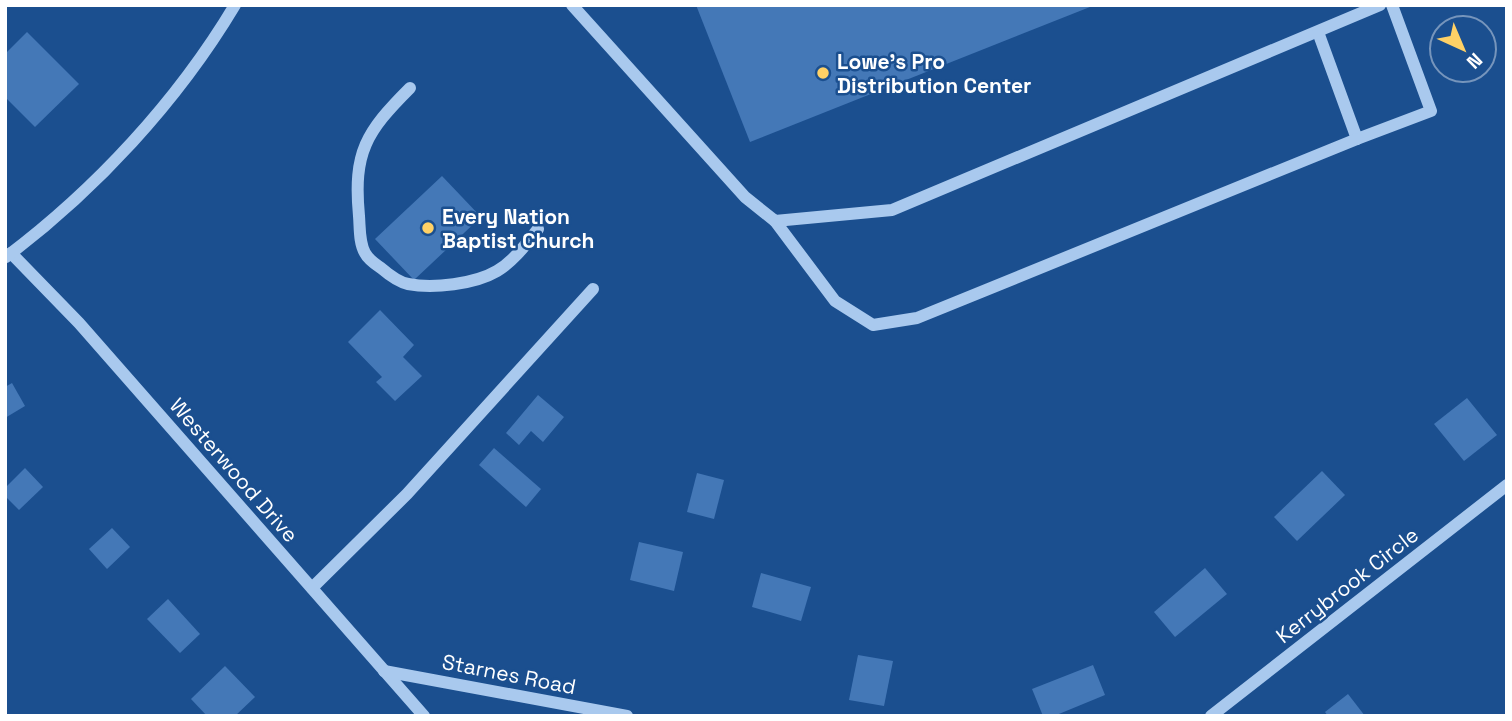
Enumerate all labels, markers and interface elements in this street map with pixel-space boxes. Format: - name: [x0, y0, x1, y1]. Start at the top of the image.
- north arrow: [1428, 14, 1498, 84]
- text: N: [1461, 47, 1488, 74]
- place label: Lowe's Pro Distribution Center: [837, 48, 1031, 99]
- marker: Lowe's Pro Distribution Center: [815, 65, 831, 81]
- place label: Every Nation Baptist Church: [442, 203, 594, 254]
- marker: Every Nation Baptist Church: [420, 220, 436, 236]
- street label: Westerwood Drive: [164, 392, 304, 548]
- street label: Kerrybrook Circle: [1270, 521, 1424, 649]
- street label: Starnes Road: [440, 648, 578, 700]

